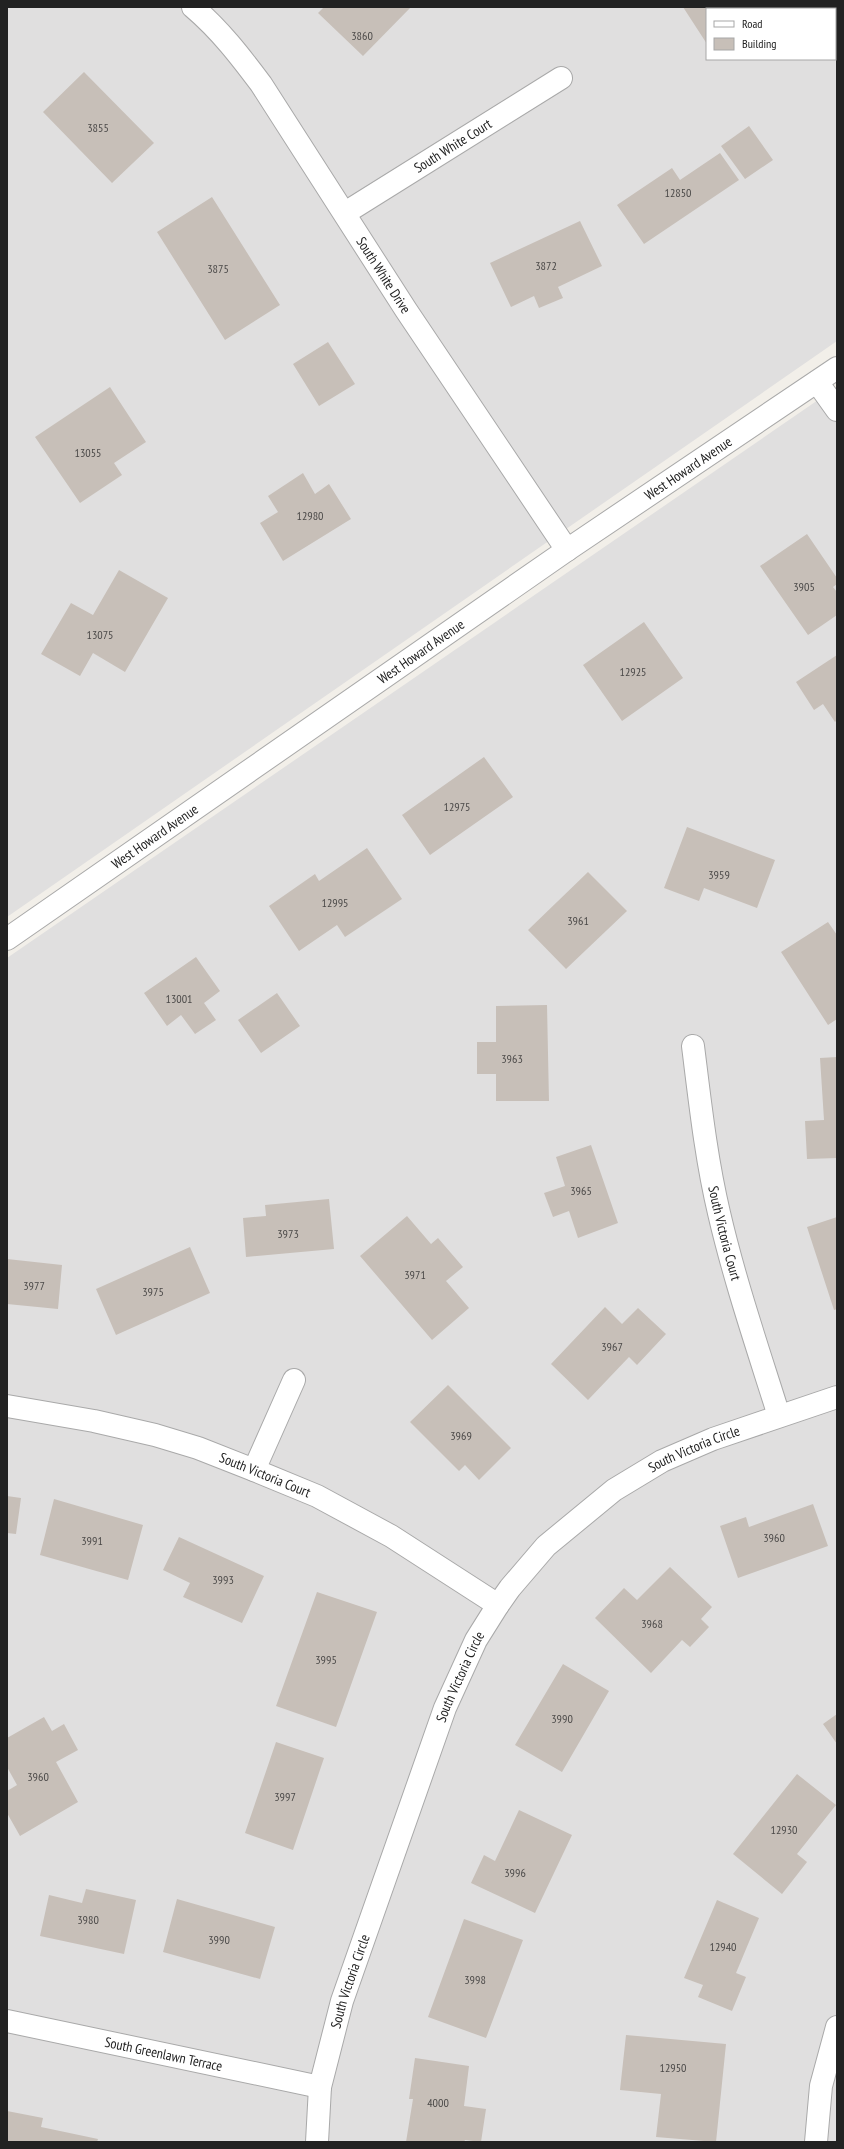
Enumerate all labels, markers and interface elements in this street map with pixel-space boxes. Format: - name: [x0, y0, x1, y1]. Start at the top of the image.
- legend: [706, 8, 836, 60]
- text: Road: [742, 16, 762, 31]
- house number: 3860: [351, 28, 373, 43]
- text: Building: [742, 36, 777, 51]
- street label: South White Court: [410, 115, 495, 177]
- house number: 3855: [87, 120, 109, 135]
- house number: 12850: [664, 185, 692, 200]
- street label: South White Drive: [352, 233, 415, 317]
- house number: 3872: [535, 258, 557, 273]
- house number: 3875: [207, 261, 229, 276]
- street label: West Howard Avenue: [641, 432, 735, 504]
- house number: 13055: [74, 445, 102, 460]
- house number: 12980: [296, 508, 324, 523]
- house number: 3905: [793, 579, 815, 594]
- street label: West Howard Avenue: [374, 615, 468, 688]
- house number: 13075: [86, 627, 114, 642]
- house number: 12925: [619, 664, 647, 679]
- house number: 12975: [443, 799, 471, 814]
- street label: West Howard Avenue: [108, 800, 202, 873]
- house number: 3959: [708, 867, 730, 882]
- house number: 12995: [321, 895, 349, 910]
- house number: 3961: [567, 913, 589, 928]
- house number: 13001: [165, 991, 193, 1006]
- house number: 3963: [501, 1051, 523, 1066]
- house number: 3965: [570, 1183, 592, 1198]
- street label: South Victoria Court: [704, 1184, 745, 1283]
- house number: 3973: [277, 1226, 299, 1241]
- house number: 3971: [404, 1267, 426, 1282]
- house number: 3977: [23, 1278, 45, 1293]
- house number: 3975: [142, 1284, 164, 1299]
- house number: 3967: [601, 1339, 623, 1354]
- street label: South Victoria Circle: [645, 1422, 742, 1476]
- house number: 3969: [450, 1428, 472, 1443]
- street label: South Victoria Court: [217, 1448, 313, 1501]
- house number: 3960: [763, 1530, 785, 1545]
- house number: 3991: [81, 1533, 103, 1548]
- house number: 3993: [212, 1572, 234, 1587]
- house number: 3968: [641, 1616, 663, 1631]
- street label: South Victoria Circle: [432, 1628, 488, 1725]
- house number: 3995: [315, 1652, 337, 1667]
- house number: 3990: [551, 1711, 573, 1726]
- house number: 3960: [27, 1769, 49, 1784]
- house number: 3997: [274, 1789, 296, 1804]
- house number: 12930: [770, 1822, 798, 1837]
- house number: 3996: [504, 1865, 526, 1880]
- house number: 3980: [77, 1912, 99, 1927]
- house number: 3990: [208, 1932, 230, 1947]
- street label: South Victoria Circle: [326, 1932, 374, 2030]
- house number: 12940: [709, 1939, 737, 1954]
- house number: 3998: [464, 1972, 486, 1987]
- street label: South Greenlawn Terrace: [103, 2033, 224, 2075]
- house number: 12950: [659, 2060, 687, 2075]
- house number: 4000: [427, 2095, 449, 2110]

